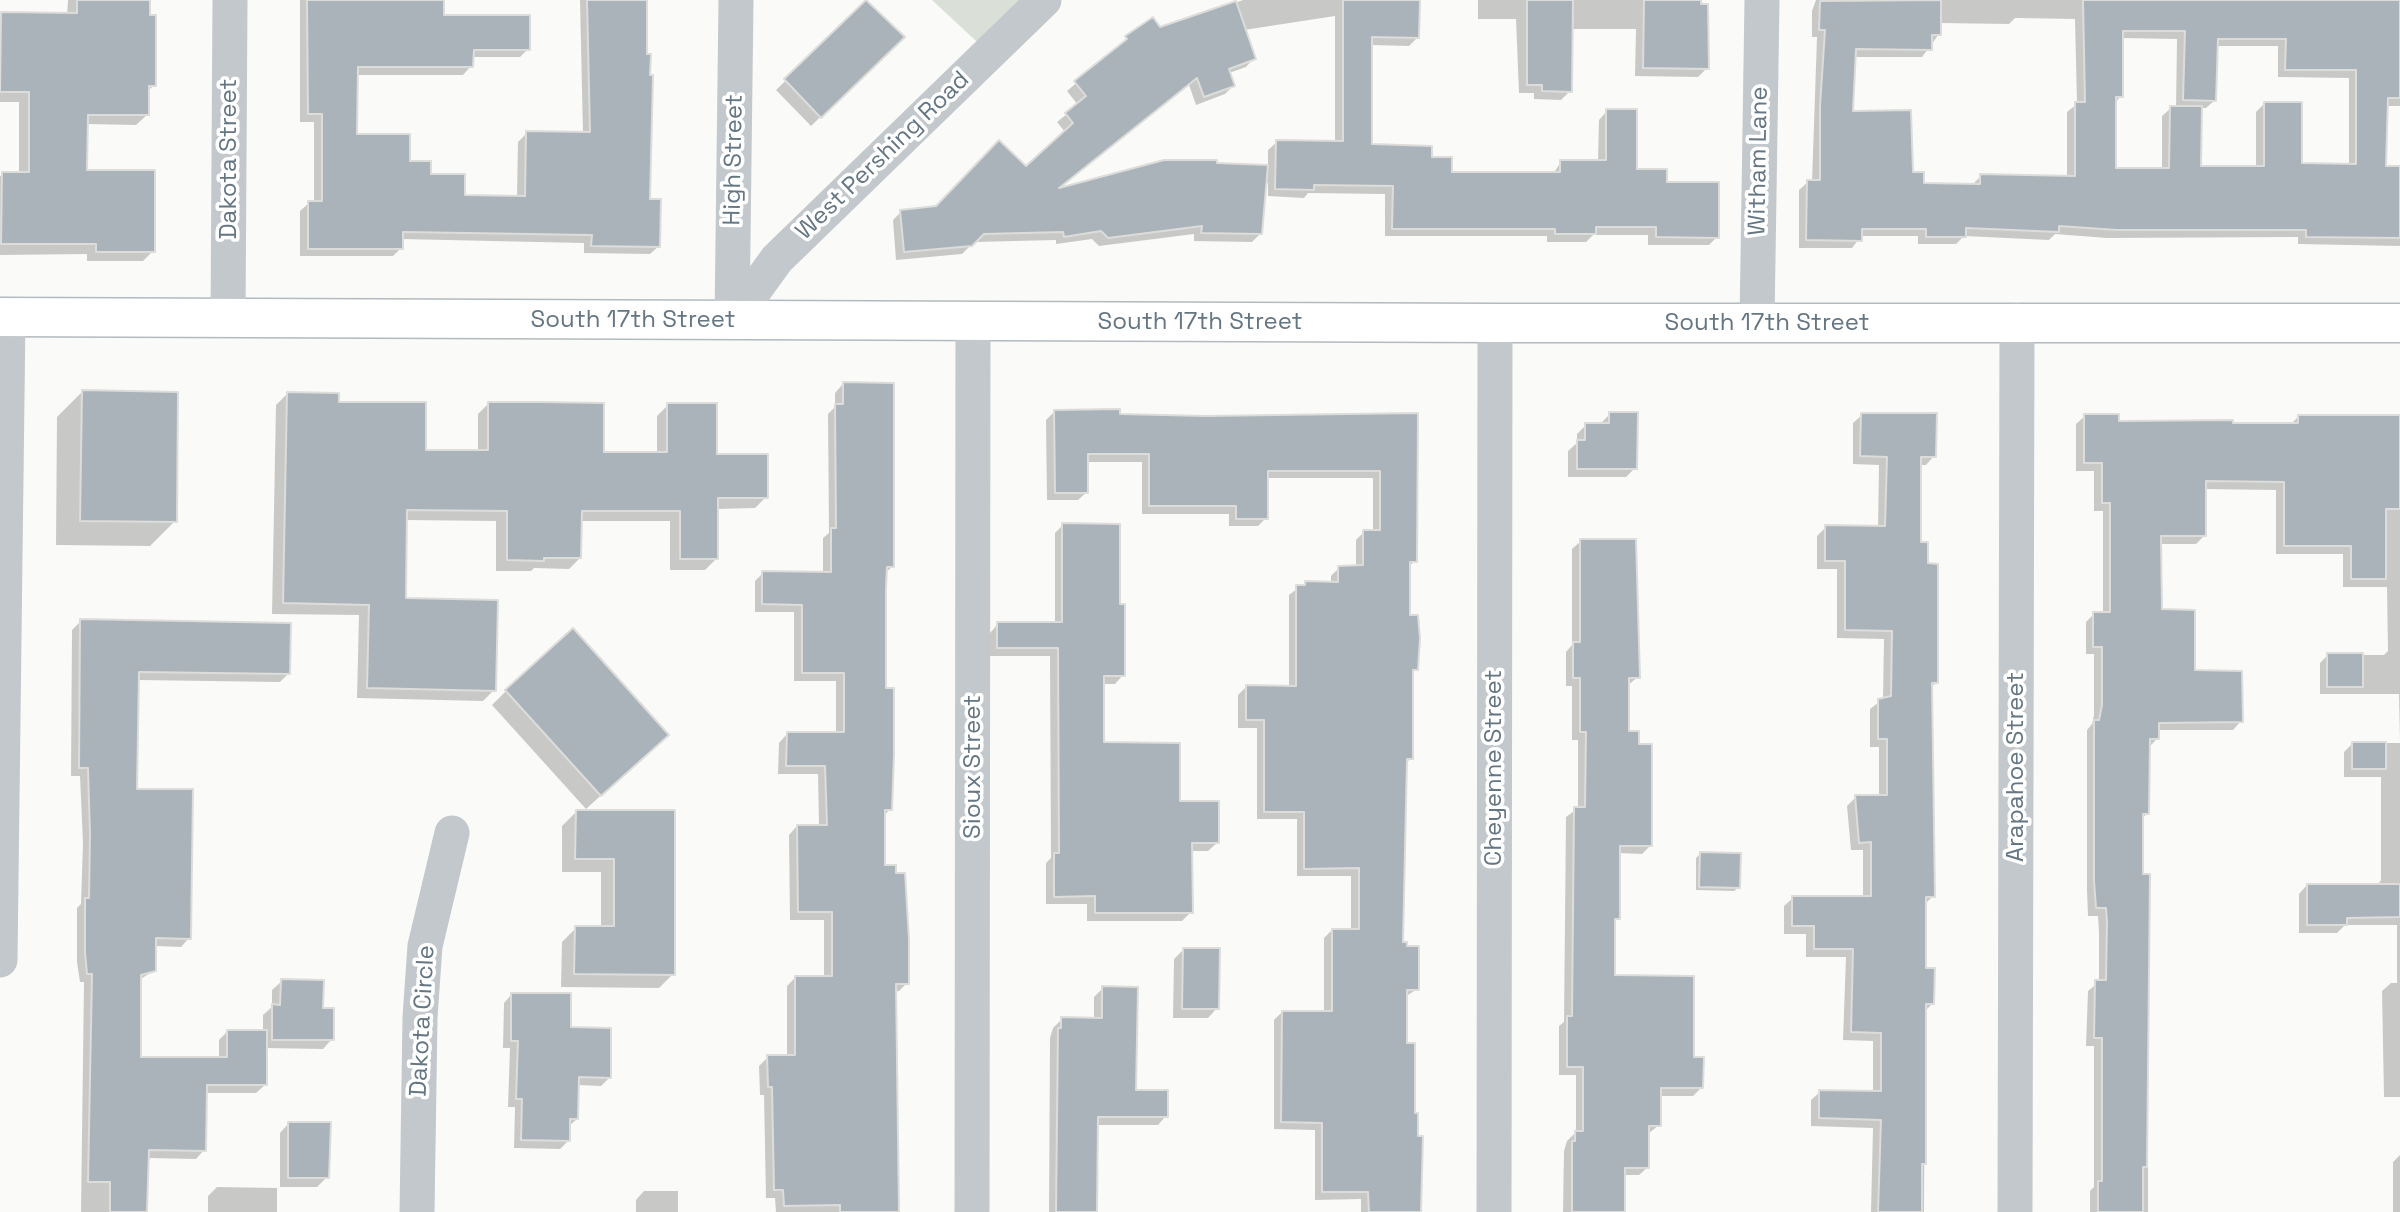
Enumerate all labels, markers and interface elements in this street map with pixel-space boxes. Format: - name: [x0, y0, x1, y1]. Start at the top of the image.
- street label: West Pershing Road: [790, 66, 976, 246]
- street label: Dakota Street: [215, 79, 243, 239]
- street label: Witham Lane: [1743, 86, 1775, 236]
- street label: High Street: [718, 94, 750, 226]
- street label: South 17th Street: [531, 306, 735, 334]
- street label: South 17th Street: [1098, 308, 1302, 336]
- street label: South 17th Street: [1665, 309, 1869, 337]
- street label: Cheyenne Street: [1480, 670, 1508, 866]
- street label: Arapahoe Street: [2002, 672, 2030, 862]
- street label: Sioux Street: [959, 695, 987, 839]
- street label: Dakota Circle: [405, 945, 441, 1097]

